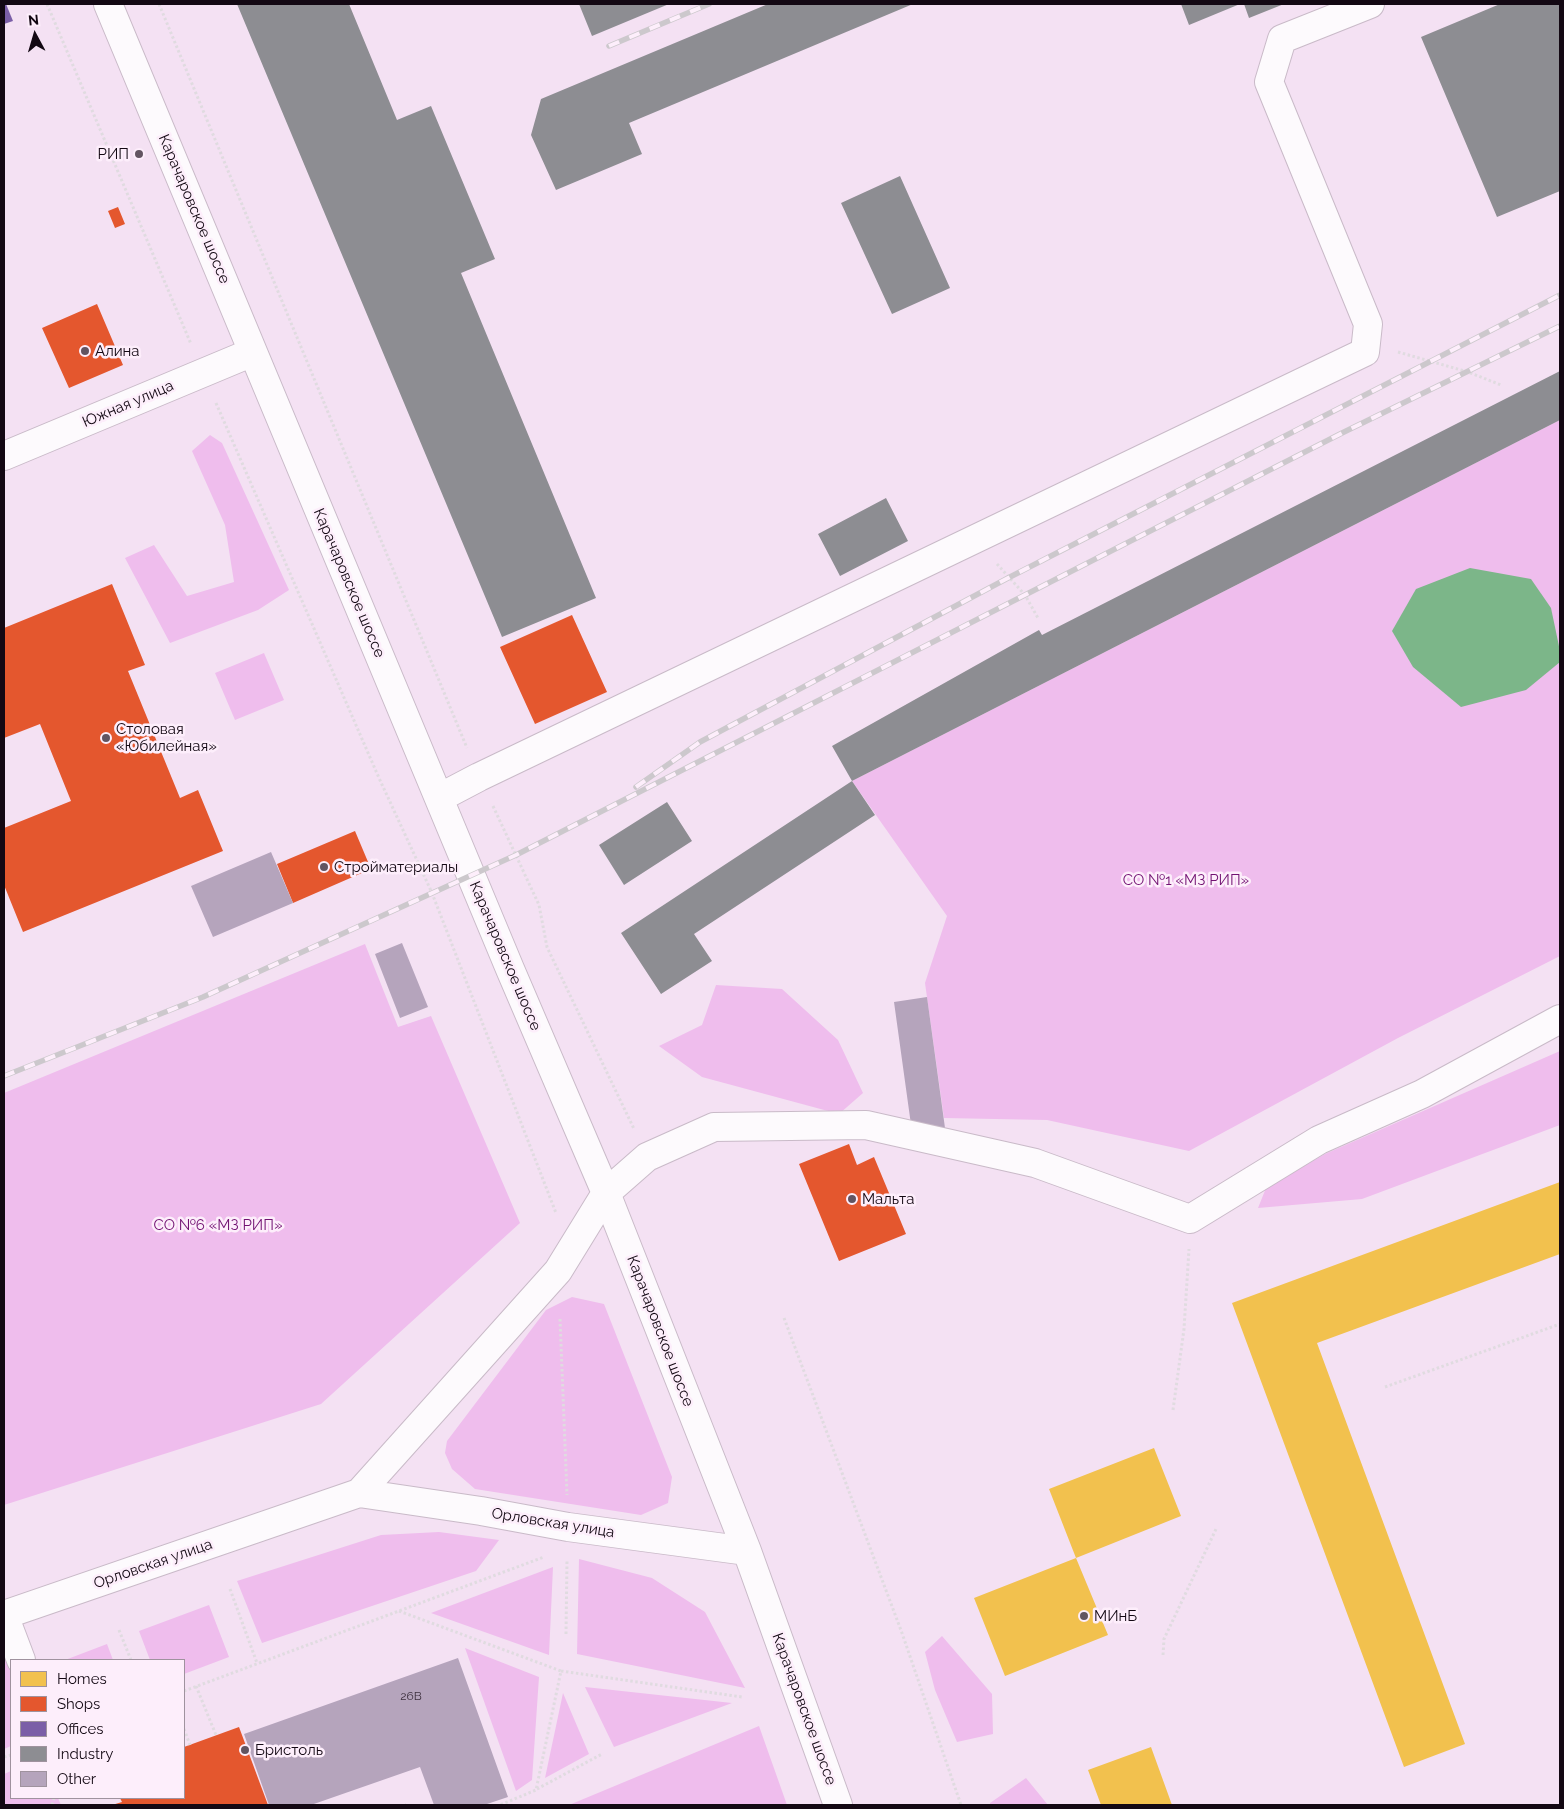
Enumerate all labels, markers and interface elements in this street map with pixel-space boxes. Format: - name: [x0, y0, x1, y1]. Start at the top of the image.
- north arrow: [10, 10, 60, 60]
- text: N: [27, 12, 40, 29]
- street label: Карачаровское шоссе: [154, 132, 234, 286]
- place label: РИП: [98, 145, 129, 163]
- marker: РИП: [133, 148, 145, 160]
- place label: Алина: [95, 342, 140, 360]
- marker: Алина: [79, 345, 91, 357]
- street label: Южная улица: [80, 377, 176, 431]
- street label: Карачаровское шоссе: [309, 506, 389, 660]
- place label: Столовая «Юбилейная»: [116, 720, 217, 755]
- marker: Столовая «Юбилейная»: [100, 732, 112, 744]
- place label: Стройматериалы: [334, 858, 458, 876]
- marker: Стройматериалы: [318, 861, 330, 873]
- park label: СО №1 «МЗ РИП»: [1123, 871, 1249, 889]
- street label: Карачаровское шоссе: [465, 879, 545, 1033]
- place label: Мальта: [862, 1190, 914, 1208]
- marker: Мальта: [846, 1193, 858, 1205]
- park label: СО №6 «МЗ РИП»: [153, 1216, 283, 1234]
- street label: Карачаровское шоссе: [623, 1253, 697, 1409]
- street label: Орловская улица: [490, 1504, 616, 1542]
- street label: Орловская улица: [91, 1535, 215, 1593]
- place label: МИнБ: [1094, 1607, 1137, 1625]
- marker: МИнБ: [1078, 1610, 1090, 1622]
- street label: Карачаровское шоссе: [768, 1631, 840, 1787]
- legend: [10, 1659, 185, 1799]
- text: Homes: [57, 1670, 107, 1688]
- house number: 26В: [400, 1689, 422, 1703]
- text: Shops: [57, 1695, 100, 1713]
- text: Offices: [57, 1720, 104, 1738]
- place label: Бристоль: [255, 1741, 323, 1759]
- marker: Бристоль: [239, 1744, 251, 1756]
- text: Industry: [57, 1745, 113, 1763]
- text: Other: [57, 1770, 96, 1788]

